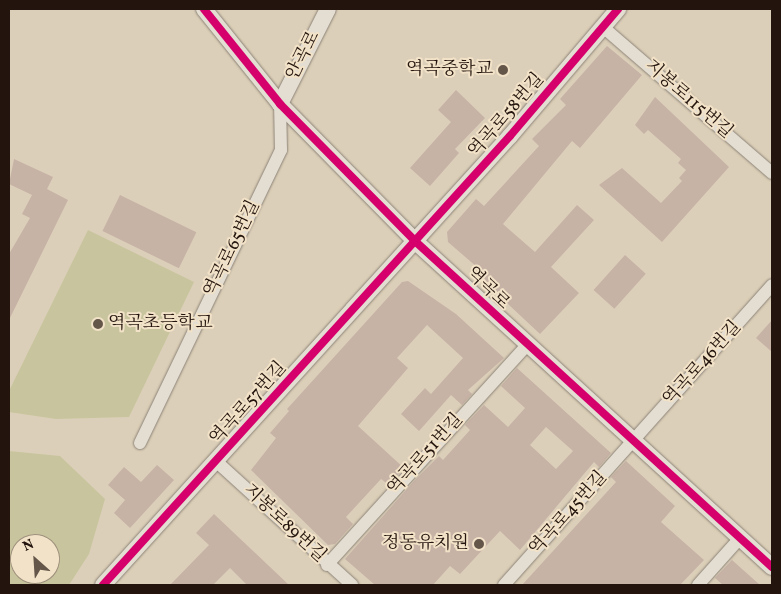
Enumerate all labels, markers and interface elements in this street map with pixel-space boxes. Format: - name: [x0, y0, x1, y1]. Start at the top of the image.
- street label: 안곡로: [283, 28, 325, 84]
- street label: 지봉로115번길: [640, 56, 736, 144]
- place label: 역곡중학교: [406, 59, 493, 81]
- marker: 역곡중학교: [497, 64, 509, 76]
- street label: 역곡로58번길: [464, 69, 550, 163]
- street label: 역곡로65번길: [200, 197, 266, 301]
- street label: 역곡로: [461, 263, 513, 315]
- place label: 역곡초등학교: [108, 313, 212, 335]
- street label: 역곡로46번길: [659, 317, 747, 411]
- marker: 역곡초등학교: [92, 318, 104, 330]
- street label: 역곡로57번길: [206, 358, 292, 450]
- street label: 역곡로51번길: [384, 410, 468, 500]
- street label: 역곡로45번길: [526, 467, 612, 561]
- street label: 지봉로89번길: [238, 480, 330, 568]
- place label: 정동유치원: [382, 533, 469, 555]
- north arrow: [10, 534, 60, 584]
- text: N: [20, 535, 37, 557]
- marker: 정동유치원: [473, 538, 485, 550]

